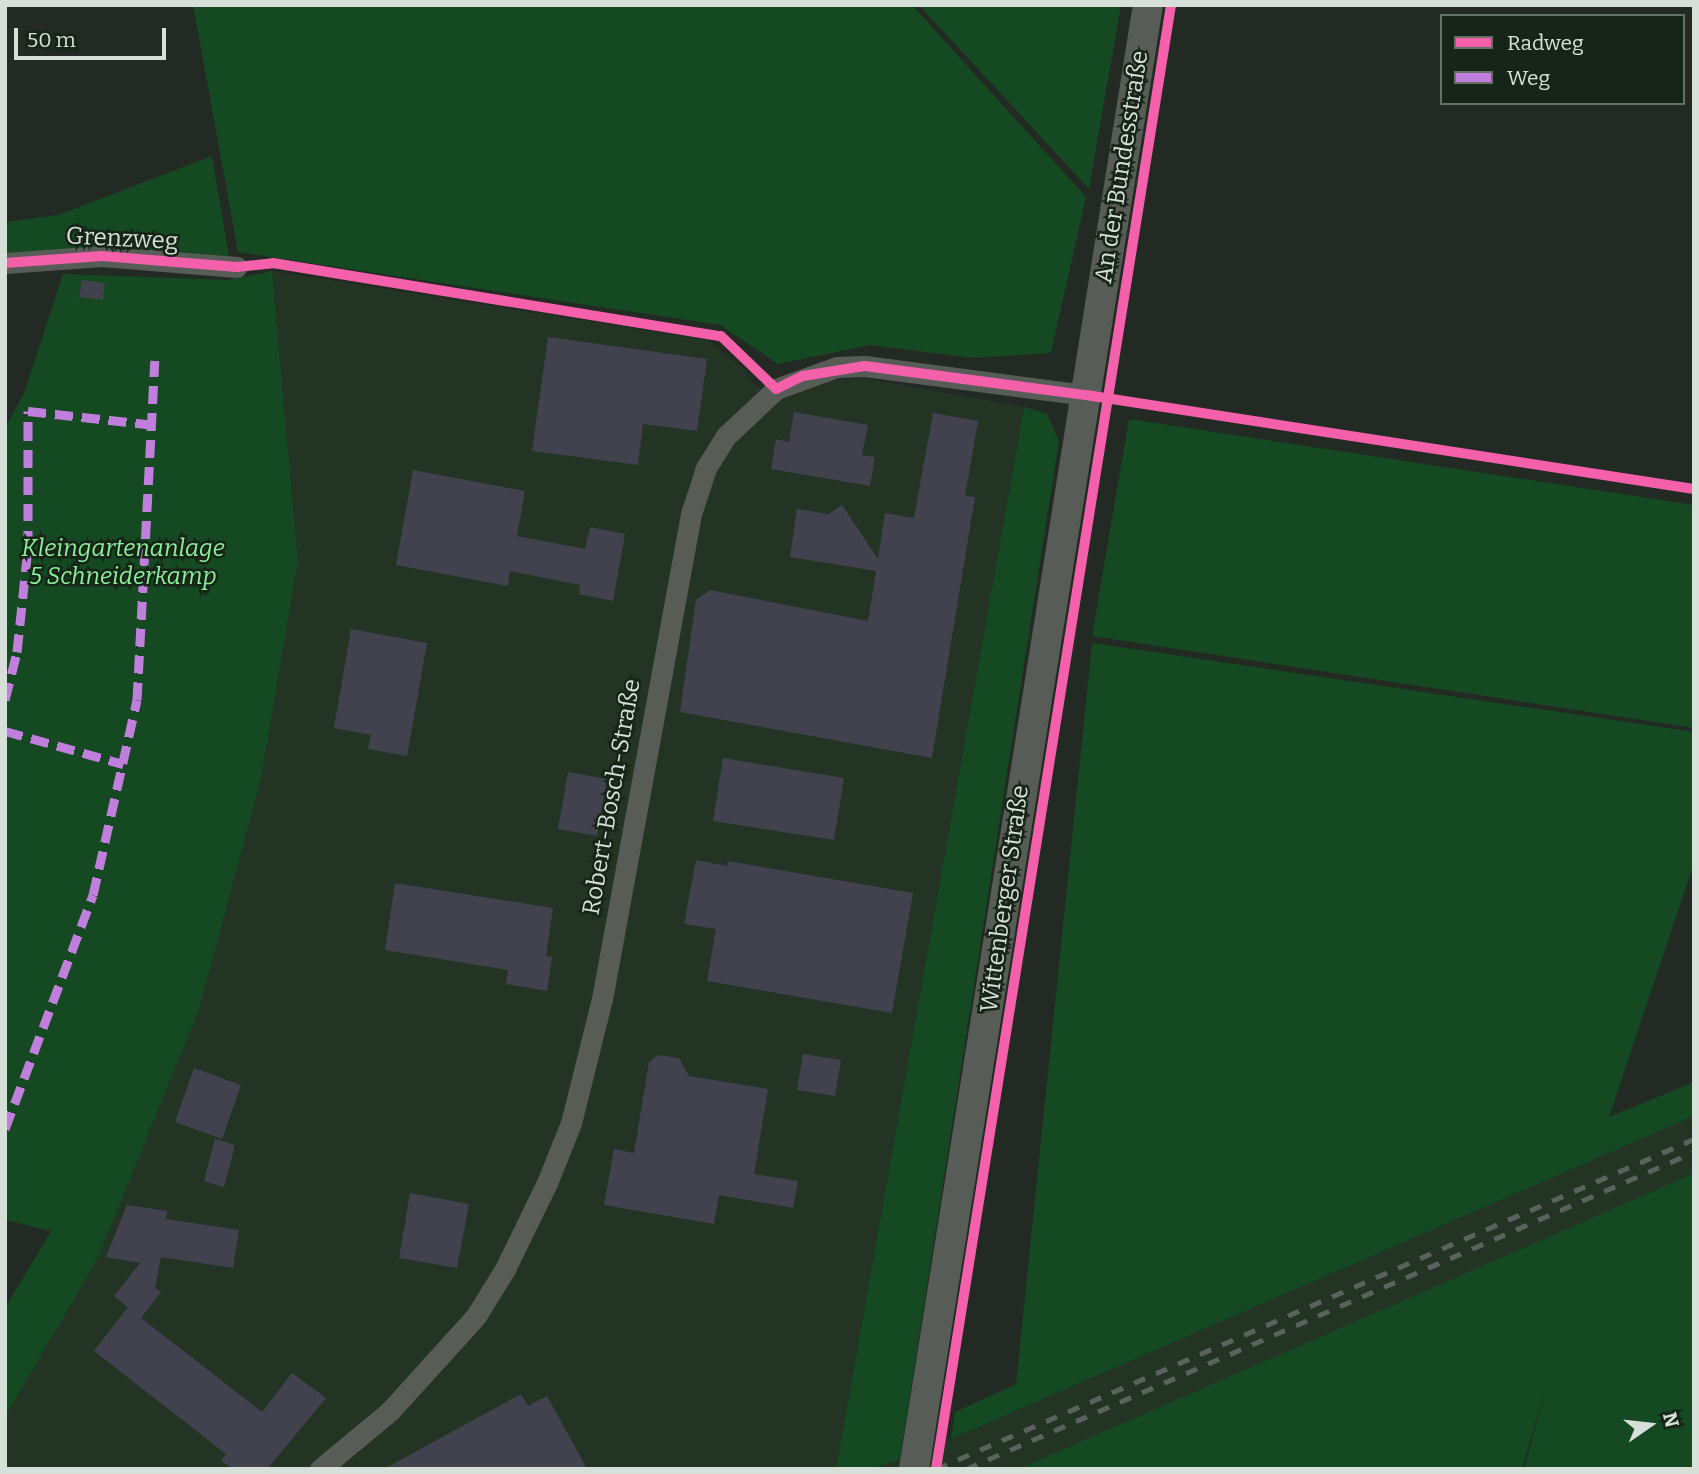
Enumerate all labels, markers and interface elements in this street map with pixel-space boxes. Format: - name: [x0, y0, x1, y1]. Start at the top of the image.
- scale bar: [18, 14, 170, 58]
- legend: [1440, 14, 1685, 105]
- text: 50 m: [27, 27, 76, 53]
- text: Radweg: [1507, 30, 1584, 56]
- street label: An der Bundesstraße: [1089, 49, 1155, 285]
- text: Weg: [1507, 65, 1550, 91]
- street label: Grenzweg: [65, 222, 179, 256]
- park label: Kleingartenanlage 5 Schneiderkamp: [21, 535, 225, 591]
- street label: Robert-Bosch-Straße: [577, 677, 647, 917]
- street label: Wittenberger Straße: [975, 784, 1035, 1014]
- north arrow: [1615, 1390, 1685, 1460]
- text: N: [1658, 1410, 1684, 1430]

